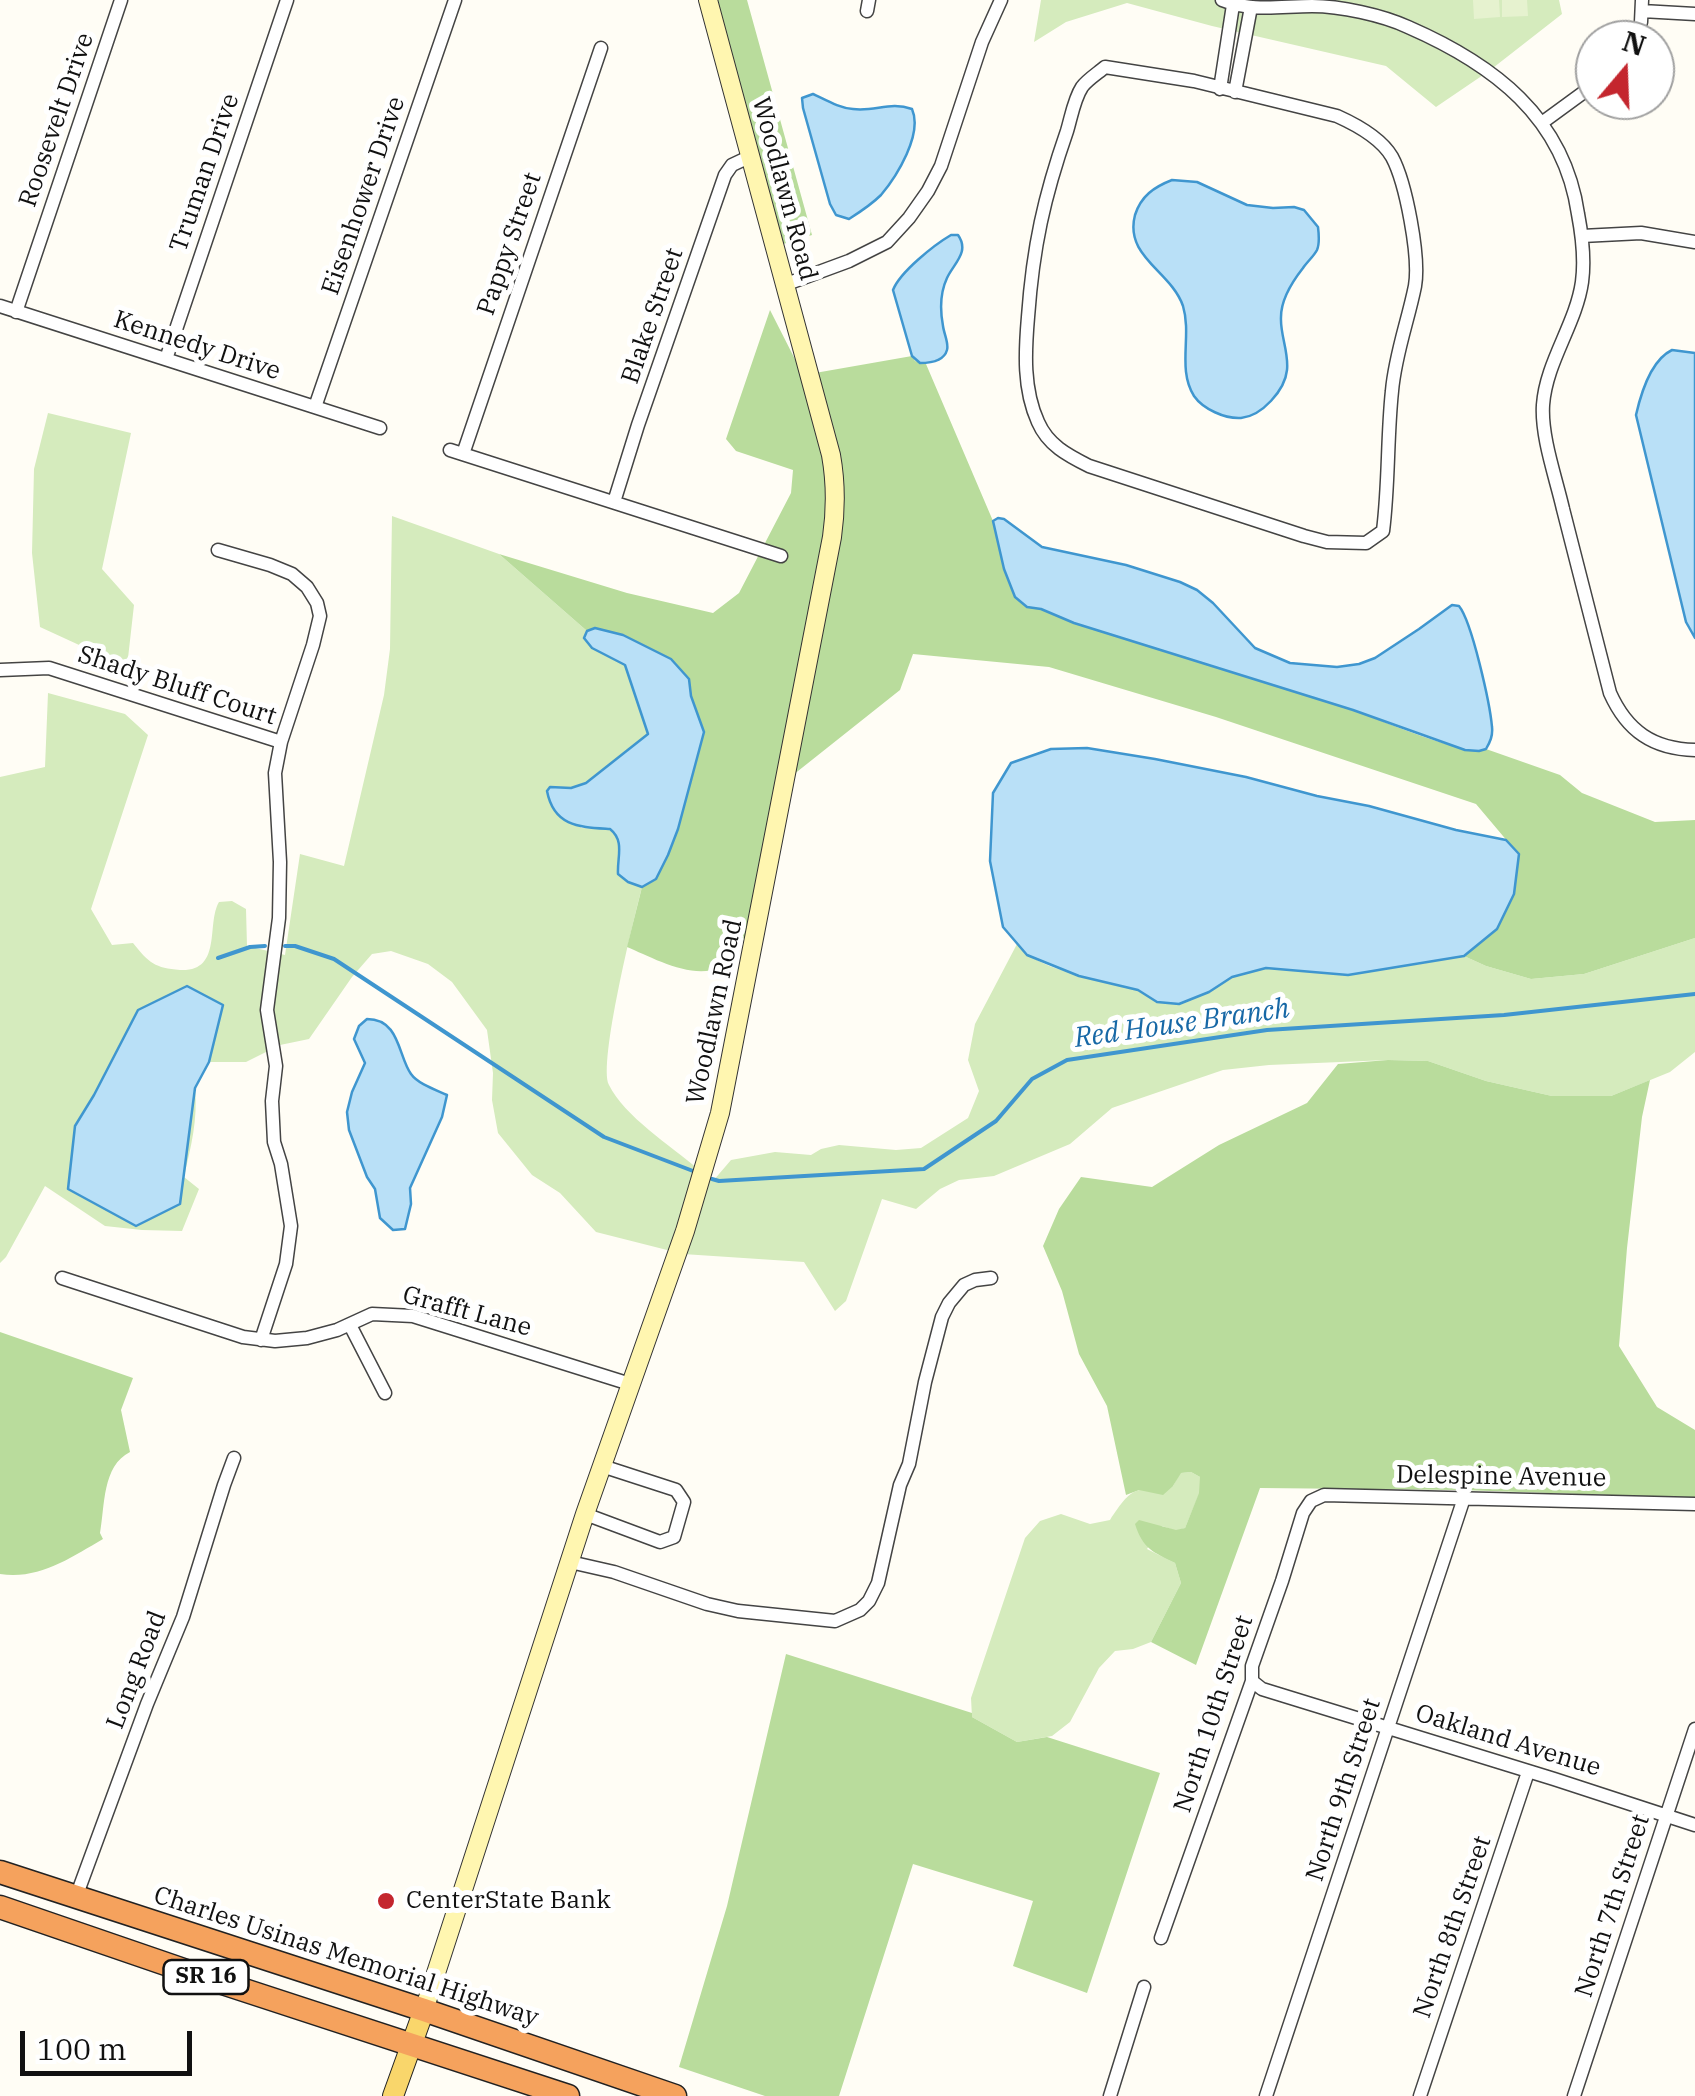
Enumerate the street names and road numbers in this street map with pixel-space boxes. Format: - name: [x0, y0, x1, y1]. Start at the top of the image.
- street label: Roosevelt Drive: [13, 29, 101, 211]
- street label: Truman Drive: [164, 90, 246, 256]
- street label: Eisenhower Drive: [316, 93, 412, 299]
- street label: Woodlawn Road: [745, 94, 823, 284]
- street label: Pappy Street: [472, 169, 548, 319]
- street label: Blake Street: [616, 244, 690, 388]
- street label: Kennedy Drive: [110, 305, 284, 387]
- street label: Shady Bluff Court: [74, 640, 280, 732]
- street label: Woodlawn Road: [681, 917, 749, 1107]
- street label: Grafft Lane: [399, 1280, 535, 1344]
- street label: Delespine Avenue: [1396, 1460, 1606, 1494]
- street label: Long Road: [101, 1607, 173, 1733]
- street label: North 10th Street: [1168, 1612, 1260, 1816]
- street label: North 9th Street: [1300, 1695, 1388, 1885]
- street label: Oakland Avenue: [1412, 1699, 1604, 1783]
- street label: North 7th Street: [1569, 1811, 1657, 2001]
- street label: North 8th Street: [1408, 1832, 1498, 2022]
- street label: Charles Usinas Memorial Highway: [150, 1881, 542, 2033]
- road number: SR 16: [164, 1960, 248, 1994]

